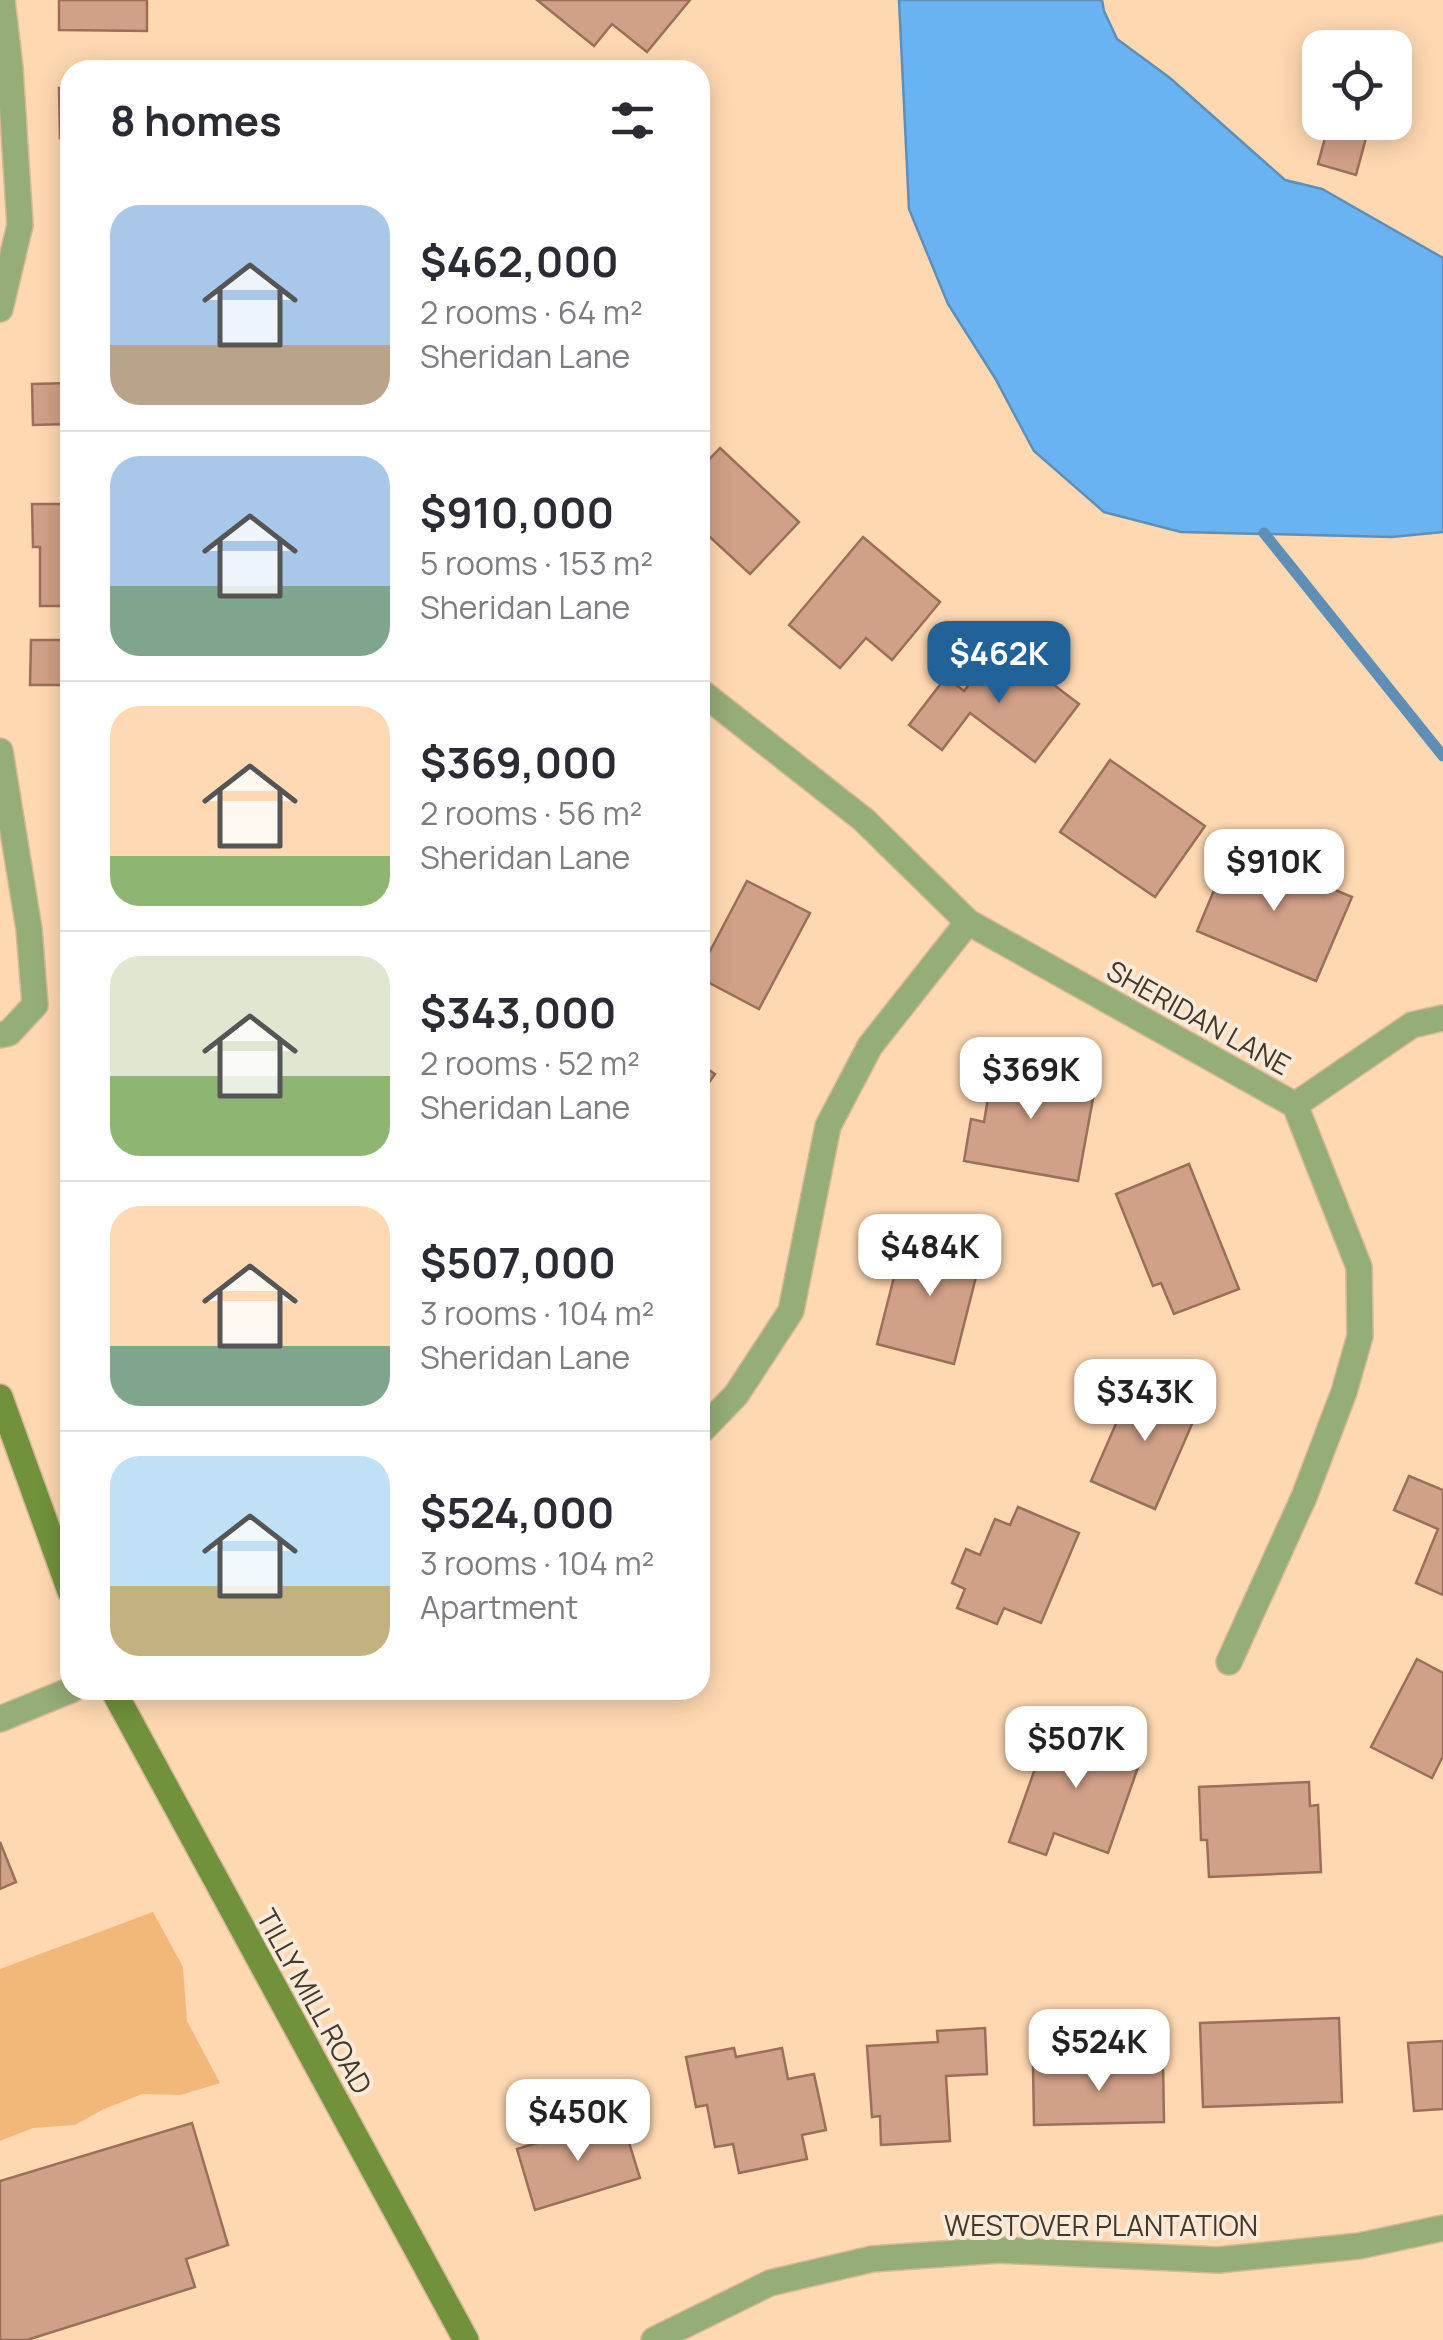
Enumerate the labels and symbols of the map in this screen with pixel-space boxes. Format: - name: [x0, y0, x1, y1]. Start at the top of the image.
- pin: $462K: [929, 621, 1069, 706]
- pin: $910K: [1204, 829, 1344, 914]
- street label: SHERIDAN LANE: [1100, 951, 1298, 1083]
- pin: $369K: [961, 1037, 1101, 1122]
- pin: $484K: [860, 1214, 1000, 1299]
- pin: $343K: [1075, 1359, 1215, 1444]
- pin: $507K: [1006, 1706, 1146, 1791]
- street label: TILLY MILL ROAD: [248, 1902, 382, 2100]
- pin: $524K: [1029, 2009, 1169, 2094]
- pin: $450K: [508, 2079, 648, 2164]
- street label: WESTOVER PLANTATION: [944, 2206, 1258, 2244]

